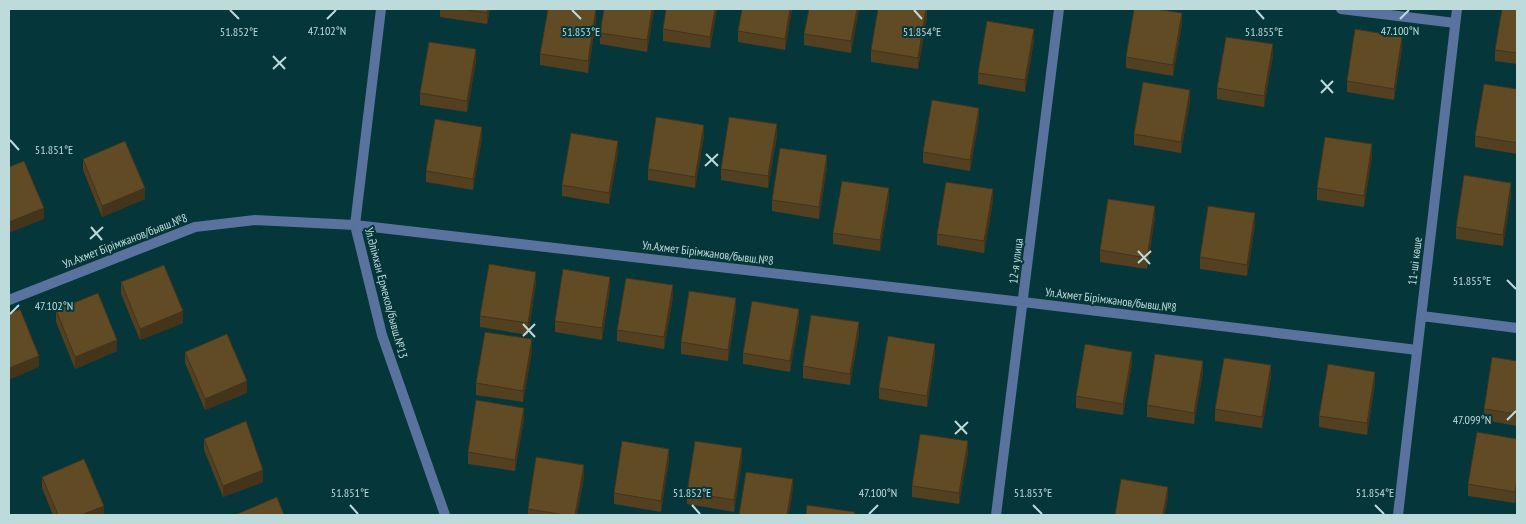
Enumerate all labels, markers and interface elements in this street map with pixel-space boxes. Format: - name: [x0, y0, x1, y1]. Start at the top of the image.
- text: 47.102°N: [308, 23, 346, 38]
- text: 47.100°N: [1381, 23, 1419, 38]
- text: 51.852°E: [220, 24, 258, 39]
- text: 51.853°E: [562, 24, 600, 39]
- text: 51.854°E: [903, 24, 941, 39]
- text: 51.855°E: [1245, 24, 1283, 39]
- text: 51.851°E: [35, 142, 73, 157]
- street label: Ул.Ахмет Бірімжанов/бывш.№8: [60, 210, 189, 271]
- street label: Ул.Әлімхан Ермеков/бывш.№13: [362, 226, 411, 360]
- street label: 11-ші көше: [1404, 236, 1425, 286]
- street label: Ул.Ахмет Бірімжанов/бывш.№8: [641, 237, 775, 268]
- street label: 12-я улица: [1005, 237, 1026, 285]
- text: 51.855°E: [1453, 273, 1491, 288]
- street label: Ул.Ахмет Бірімжанов/бывш.№8: [1044, 284, 1178, 315]
- text: 47.102°N: [35, 298, 73, 313]
- text: 47.099°N: [1453, 412, 1491, 427]
- text: 51.851°E: [331, 485, 369, 500]
- text: 51.852°E: [673, 485, 711, 500]
- text: 47.100°N: [859, 485, 897, 500]
- text: 51.853°E: [1014, 485, 1052, 500]
- text: 51.854°E: [1356, 485, 1394, 500]

